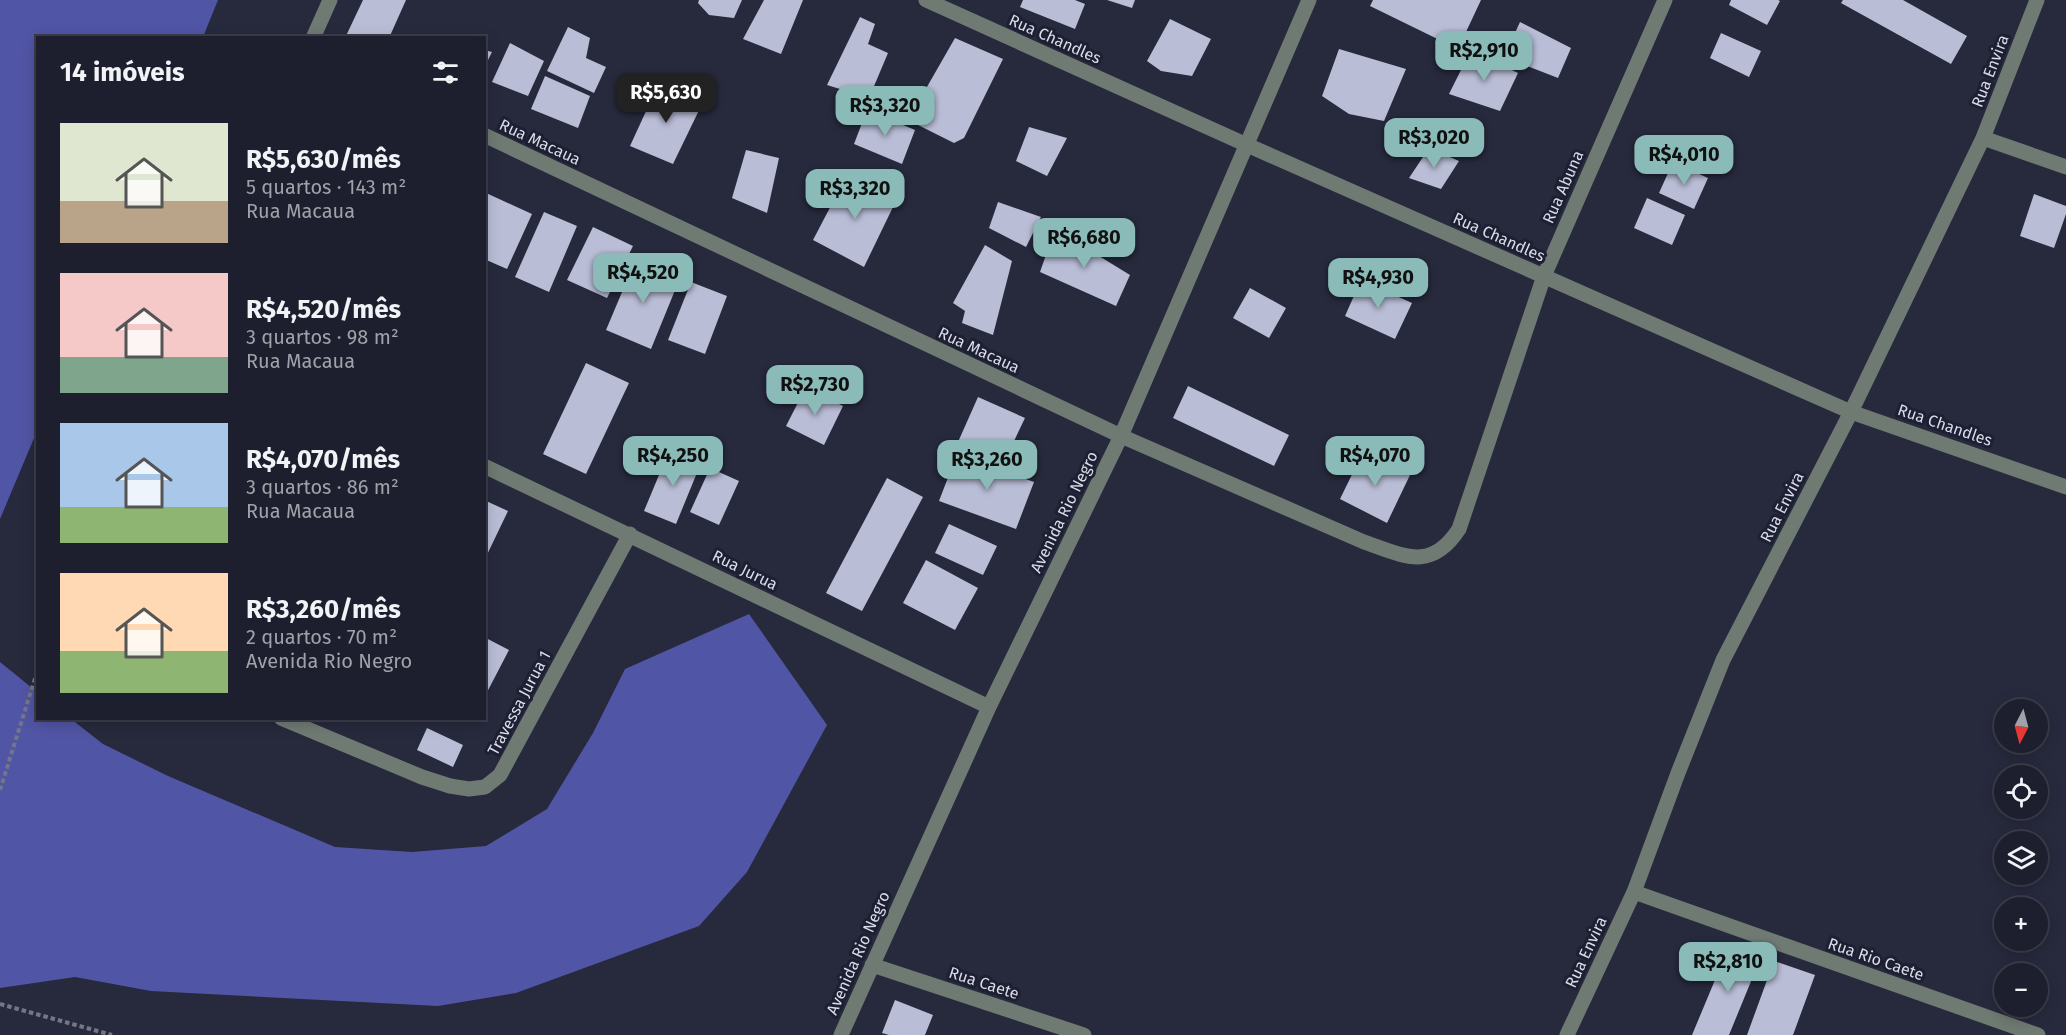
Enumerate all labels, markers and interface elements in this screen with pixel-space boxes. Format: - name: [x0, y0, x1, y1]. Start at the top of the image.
- street label: Rua Chandles: [1006, 10, 1104, 68]
- pin: R$2,910: [1429, 31, 1539, 82]
- street label: Rua Envira: [1967, 32, 2013, 110]
- text: R$2,910: [1449, 38, 1519, 62]
- icon: filters: [429, 56, 462, 89]
- text: 14 imóveis: [60, 57, 185, 88]
- pin: R$5,630: [611, 73, 721, 124]
- text: R$5,630: [630, 80, 702, 104]
- pin: R$3,320: [830, 86, 940, 137]
- text: R$3,320: [850, 93, 920, 117]
- street label: Rua Macaua: [496, 115, 584, 169]
- pin: R$3,020: [1379, 118, 1489, 169]
- text: R$3,020: [1398, 125, 1470, 149]
- pin: R$4,010: [1629, 135, 1739, 186]
- text: R$4,010: [1648, 142, 1720, 166]
- text: R$5,630/mês: [246, 144, 401, 175]
- icon: home: [108, 147, 180, 219]
- street label: Rua Abuna: [1538, 148, 1588, 226]
- pin: R$3,320: [800, 169, 910, 220]
- text: 5 quartos · 143 m²: [246, 175, 406, 199]
- text: R$3,320: [820, 176, 890, 200]
- text: Rua Macaua: [246, 199, 355, 223]
- street label: Rua Chandles: [1450, 208, 1548, 266]
- pin: R$6,680: [1029, 218, 1139, 269]
- text: R$6,680: [1047, 225, 1121, 249]
- pin: R$4,520: [588, 253, 698, 304]
- pin: R$4,930: [1323, 258, 1433, 309]
- text: R$4,520: [607, 260, 679, 284]
- text: R$4,930: [1342, 265, 1414, 289]
- text: R$4,520/mês: [246, 294, 401, 325]
- icon: home: [108, 297, 180, 369]
- street label: Rua Macaua: [935, 323, 1023, 377]
- text: 3 quartos · 98 m²: [246, 325, 399, 349]
- text: Rua Macaua: [246, 349, 355, 373]
- pin: R$2,730: [760, 365, 870, 416]
- text: R$2,730: [780, 372, 850, 396]
- street label: Rua Chandles: [1895, 400, 1995, 450]
- pin: R$4,250: [618, 436, 728, 487]
- pin: R$4,070: [1320, 436, 1430, 487]
- pin: R$3,260: [932, 440, 1042, 491]
- text: R$4,250: [637, 443, 709, 467]
- text: R$4,070: [1339, 443, 1411, 467]
- text: R$4,070/mês: [246, 444, 400, 475]
- icon: home: [108, 447, 180, 519]
- text: R$3,260: [951, 447, 1023, 471]
- street label: Avenida Rio Negro: [1026, 448, 1102, 576]
- street label: Rua Envira: [1756, 469, 1808, 545]
- text: 3 quartos · 86 m²: [246, 475, 399, 499]
- text: Rua Macaua: [246, 499, 355, 523]
- street label: Rua Jurua: [709, 546, 781, 594]
- text: R$3,260/mês: [246, 594, 401, 625]
- icon: home: [108, 597, 180, 669]
- text: 2 quartos · 70 m²: [246, 625, 397, 649]
- street label: Travessa Jurua 1: [483, 648, 555, 758]
- text: Avenida Rio Negro: [246, 649, 412, 673]
- north arrow: [1994, 699, 2048, 753]
- map controls: [1994, 699, 2048, 1017]
- button: locate: [1994, 765, 2048, 819]
- button: layers: [1994, 831, 2048, 885]
- street label: Avenida Rio Negro: [822, 888, 894, 1018]
- button: +: [1994, 897, 2048, 951]
- street label: Rua Envira: [1561, 913, 1611, 991]
- street label: Rua Rio Caete: [1826, 934, 1926, 984]
- pin: R$2,810: [1673, 942, 1783, 993]
- text: R$2,810: [1693, 949, 1763, 973]
- street label: Rua Caete: [947, 963, 1021, 1003]
- button: −: [1994, 963, 2048, 1017]

